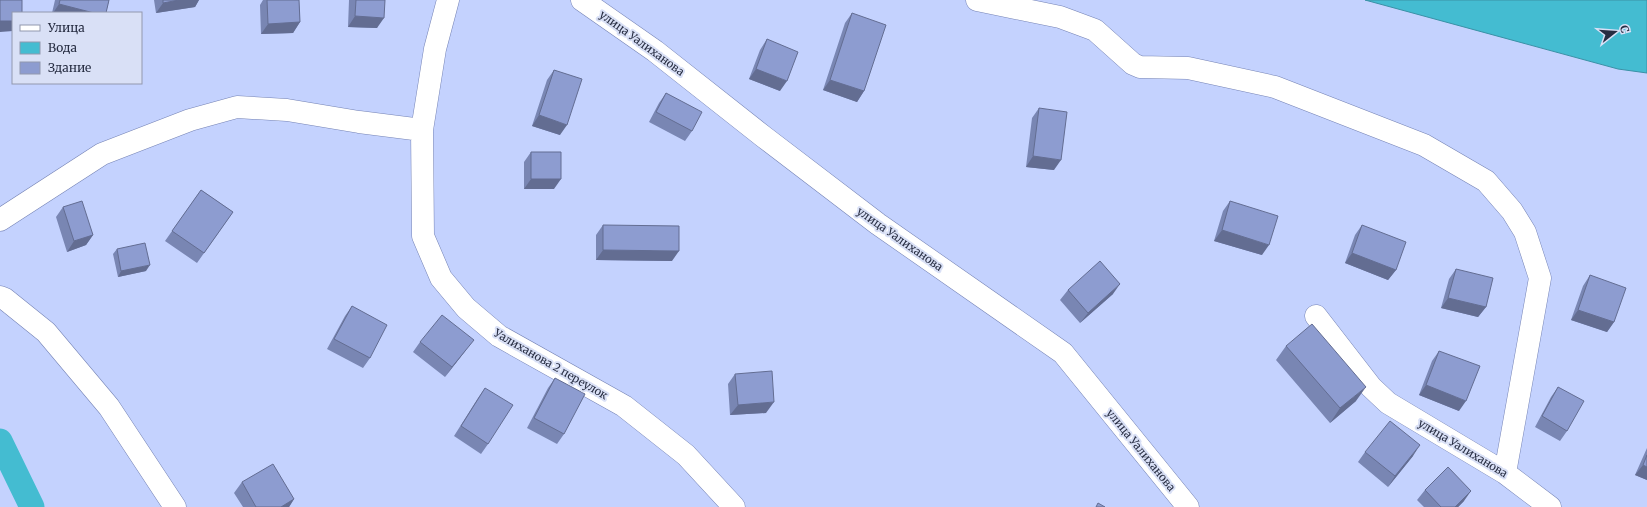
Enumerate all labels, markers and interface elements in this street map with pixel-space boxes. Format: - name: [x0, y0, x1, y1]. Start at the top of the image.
- street label: улица Уалиханова: [597, 7, 687, 79]
- legend: [12, 12, 142, 84]
- north arrow: [1595, 12, 1635, 52]
- text: Улица: [47, 20, 85, 35]
- text: С: [1617, 24, 1632, 35]
- text: Вода: [48, 40, 78, 55]
- text: Здание: [48, 60, 91, 75]
- street label: улица Уалиханова: [854, 204, 946, 274]
- street label: Уалиханова 2 переулок: [491, 325, 610, 402]
- street label: улица Уалиханова: [1104, 406, 1179, 494]
- street label: улица Уалиханова: [1416, 416, 1510, 480]

